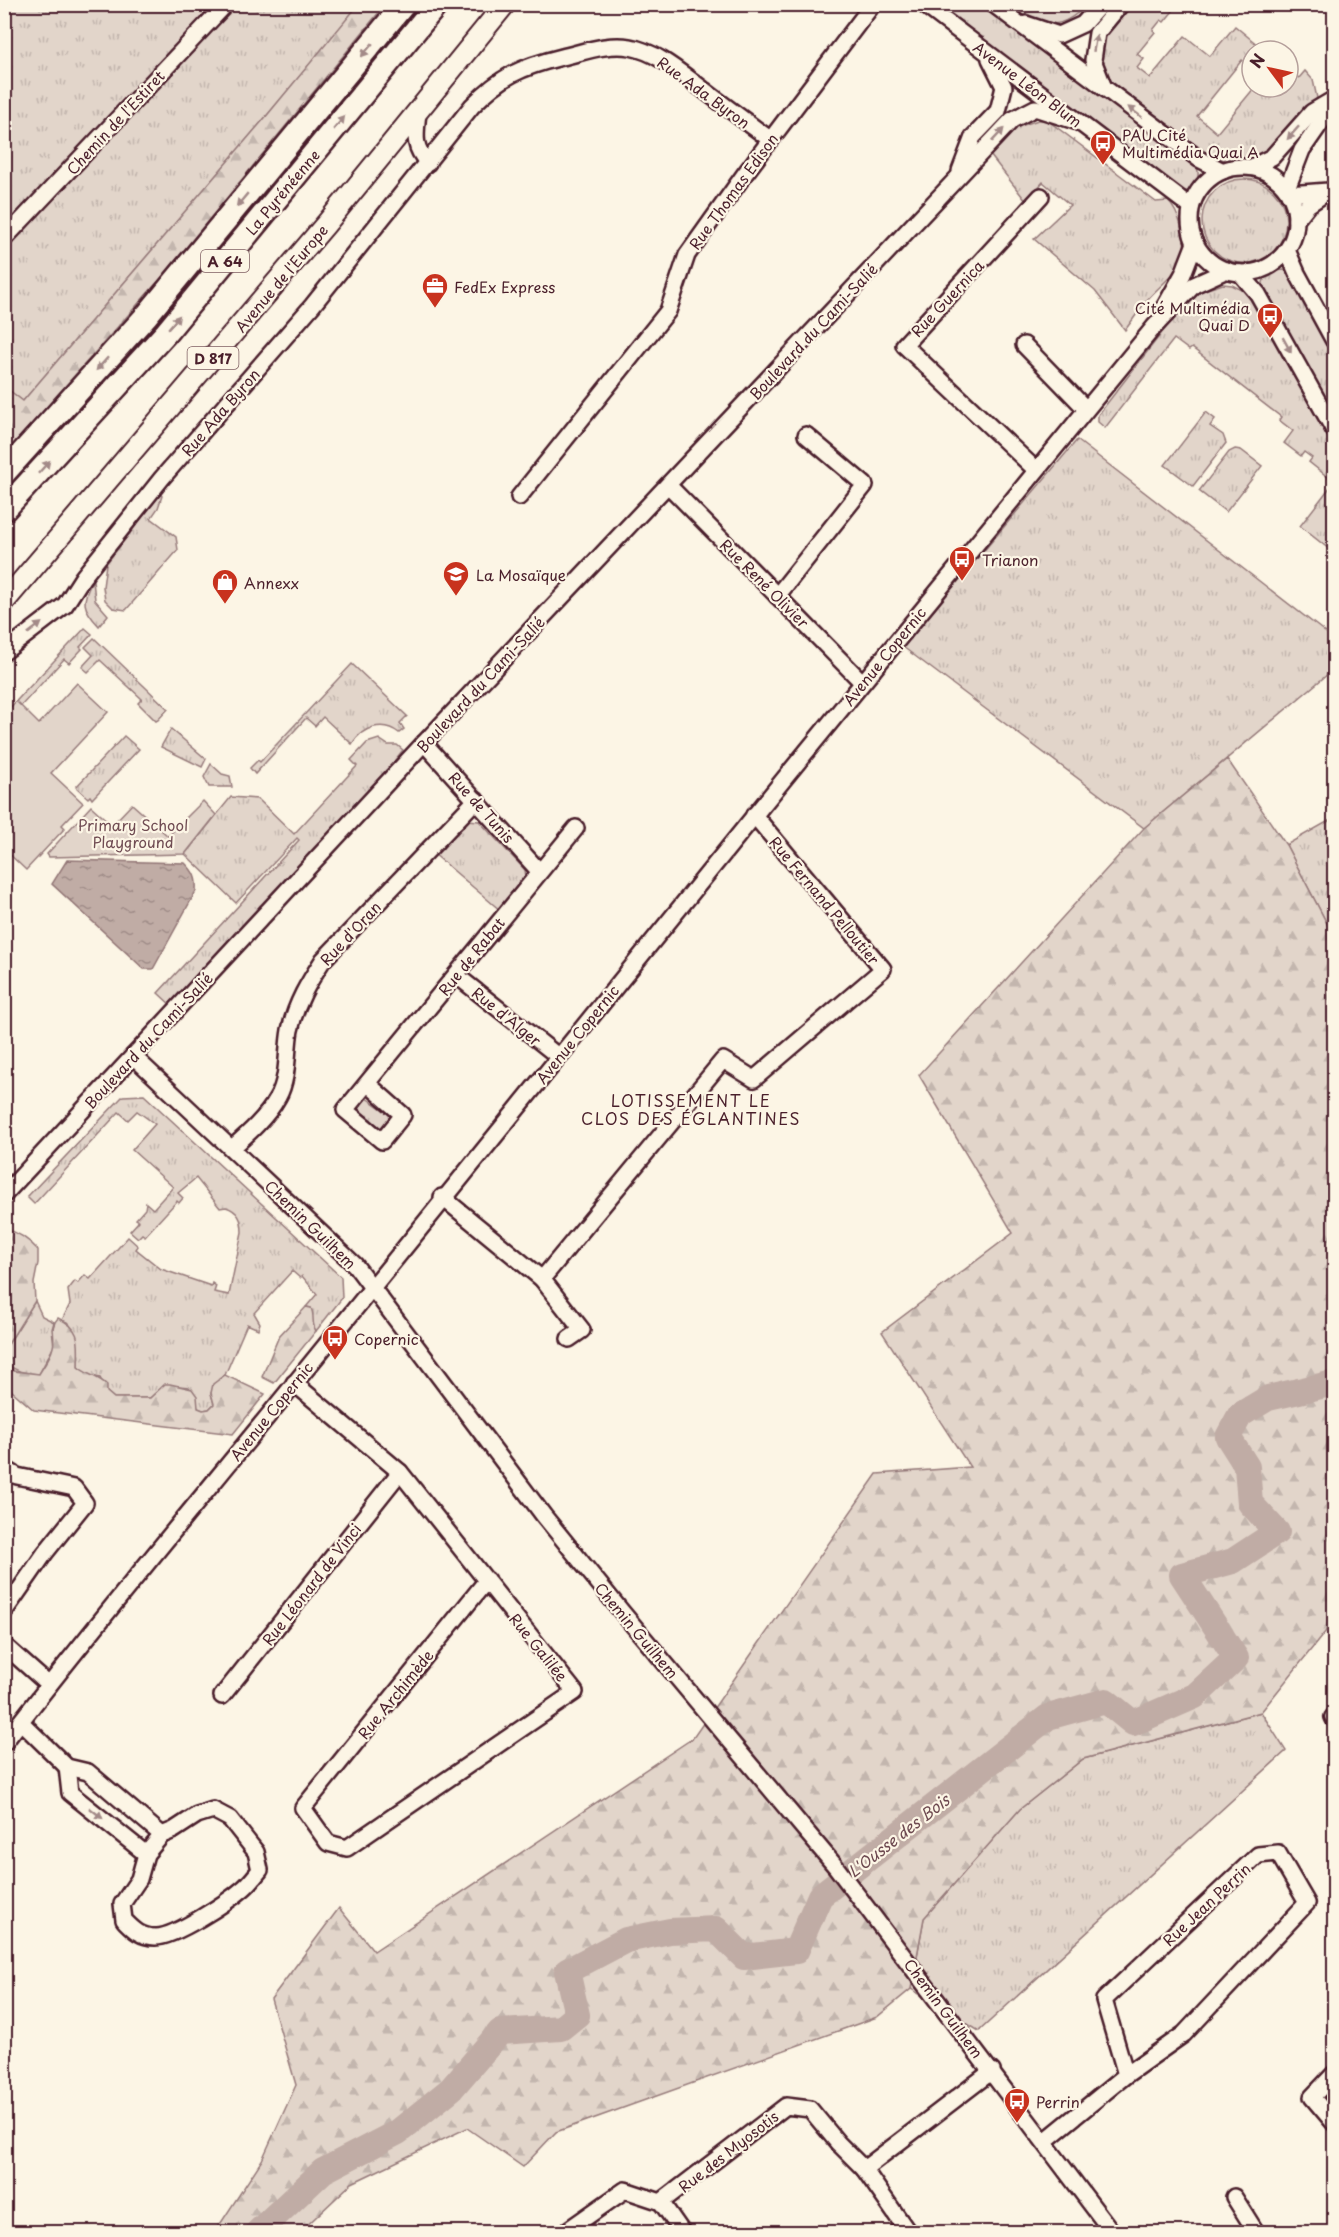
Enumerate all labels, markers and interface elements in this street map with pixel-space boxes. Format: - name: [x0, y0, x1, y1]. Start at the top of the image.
- one-way arrow: [1091, 33, 1100, 52]
- street label: Avenue Léon Blum: [969, 35, 1087, 133]
- north arrow: [1240, 39, 1300, 99]
- one-way arrow: [361, 42, 373, 57]
- text: N: [1243, 48, 1270, 72]
- street label: Rue Ada Byron: [653, 50, 755, 134]
- street label: Chemin de l'Estiret: [60, 65, 170, 179]
- one-way arrow: [1128, 106, 1143, 118]
- one-way arrow: [332, 115, 345, 131]
- place label: PAU Cité Multimédia Quai A: [1122, 123, 1259, 163]
- one-way arrow: [1286, 126, 1300, 141]
- street label: Rue Thomas Edison: [683, 128, 783, 254]
- one-way arrow: [991, 128, 1005, 142]
- bus stop icon: PAU Cité Multimédia Quai A: [1088, 128, 1118, 166]
- street label: La Pyrénéenne: [239, 144, 325, 240]
- one-way arrow: [236, 192, 249, 207]
- street label: Avenue de l'Europe: [229, 219, 333, 337]
- road number: A 64: [201, 250, 249, 272]
- street label: Rue Guernica: [905, 254, 989, 342]
- street label: Boulevard du Cami-Salié: [744, 258, 882, 404]
- office icon: FedEx Express: [420, 271, 450, 309]
- place label: FedEx Express: [454, 275, 555, 298]
- place label: Cité Multimédia Quai D: [1135, 296, 1251, 336]
- bus stop icon: Cité Multimédia Quai D: [1255, 301, 1285, 339]
- one-way arrow: [168, 314, 181, 330]
- one-way arrow: [1282, 337, 1292, 354]
- road number: D 817: [188, 347, 238, 369]
- one-way arrow: [95, 357, 109, 372]
- street label: Rue Ada Byron: [175, 363, 265, 461]
- one-way arrow: [37, 460, 50, 475]
- street label: Rue René Olivier: [715, 533, 815, 633]
- bus stop icon: Trianon: [947, 544, 977, 582]
- place label: Trianon: [982, 548, 1039, 571]
- school or university icon: La Mosaïque: [441, 559, 471, 597]
- place label: La Mosaïque: [476, 563, 566, 586]
- shop icon: Annexx: [210, 567, 240, 605]
- place label: Annexx: [244, 571, 299, 594]
- street label: Avenue Copernic: [837, 602, 931, 710]
- street label: Boulevard du Cami-Salié: [411, 611, 549, 757]
- one-way arrow: [27, 622, 43, 635]
- street label: Rue de Tunis: [444, 766, 520, 848]
- park label: Primary School Playground: [78, 813, 188, 853]
- street label: Rue Fernand Pelloutier: [765, 831, 886, 969]
- street label: Rue d'Oran: [314, 896, 386, 970]
- street label: Rue de Rabat: [432, 912, 510, 1000]
- street label: Boulevard du Cami-Salié: [79, 967, 217, 1113]
- street label: Avenue Copernic: [530, 980, 624, 1088]
- street label: Rue d'Alger: [467, 981, 547, 1051]
- district label: LOTISSEMENT LE CLOS DES ÉGLANTINES: [581, 1088, 801, 1130]
- street label: Chemin Guilhem: [260, 1174, 362, 1274]
- bus stop icon: Copernic: [320, 1323, 350, 1361]
- place label: Copernic: [354, 1327, 419, 1350]
- street label: Avenue Copernic: [224, 1357, 318, 1465]
- street label: Rue Léonard de Vinci: [256, 1518, 366, 1650]
- street label: Chemin Guilhem: [590, 1577, 684, 1683]
- street label: Rue Galilée: [504, 1608, 574, 1686]
- street label: Rue Archimède: [352, 1644, 438, 1744]
- water label: L'Ousse des Bois: [842, 1786, 956, 1882]
- one-way arrow: [88, 1807, 104, 1820]
- street label: Rue Jean Perrin: [1157, 1857, 1255, 1951]
- street label: Chemin Guilhem: [899, 1953, 989, 2063]
- bus stop icon: Perrin: [1002, 2086, 1032, 2124]
- place label: Perrin: [1036, 2090, 1080, 2113]
- street label: Rue des Myosotis: [673, 2104, 783, 2198]

